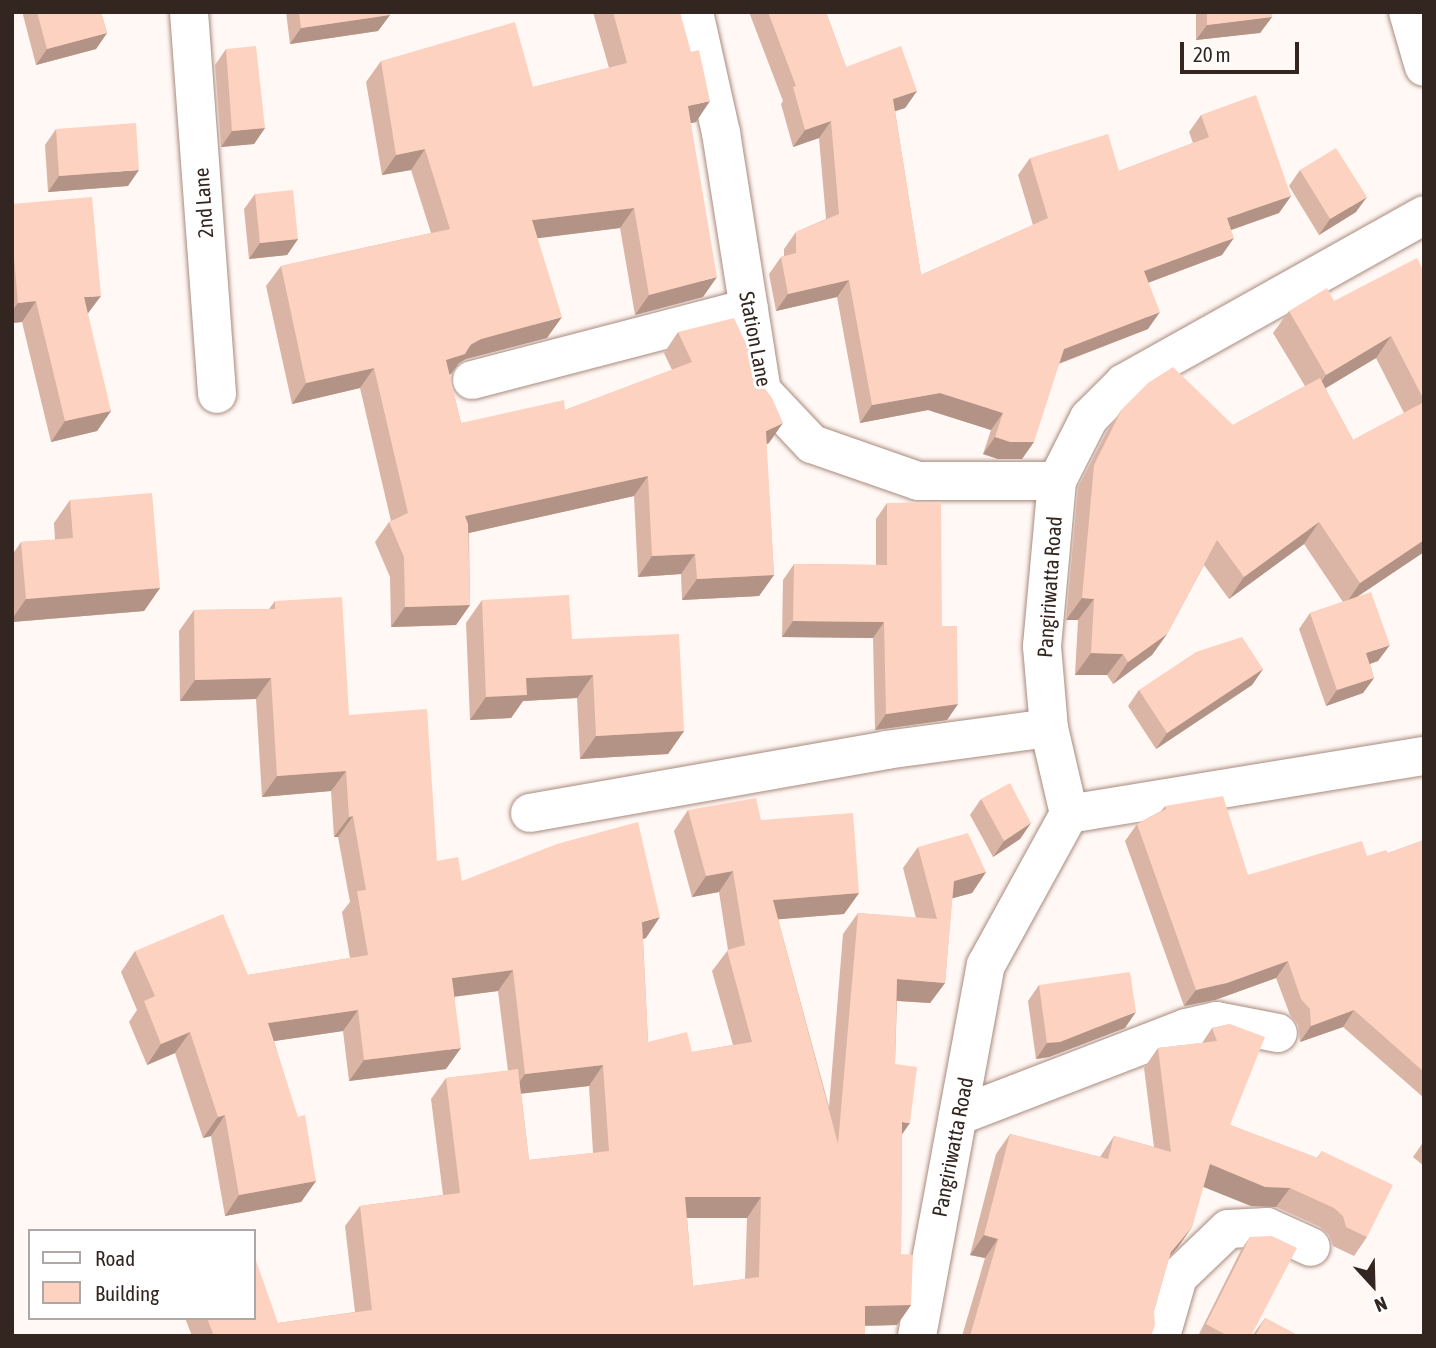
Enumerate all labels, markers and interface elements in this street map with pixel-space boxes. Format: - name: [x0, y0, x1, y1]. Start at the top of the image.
- scale bar: [1184, 28, 1303, 72]
- text: 20 m: [1193, 42, 1231, 66]
- street label: 2nd Lane: [188, 167, 218, 239]
- street label: Station Lane: [734, 289, 778, 389]
- street label: Pangiriwatta Road: [1031, 515, 1067, 659]
- street label: Pangiriwatta Road: [926, 1075, 978, 1219]
- legend: [28, 1229, 256, 1320]
- text: Road: [95, 1246, 135, 1270]
- north arrow: [1338, 1250, 1408, 1320]
- text: Building: [95, 1281, 159, 1305]
- text: N: [1372, 1292, 1390, 1317]

